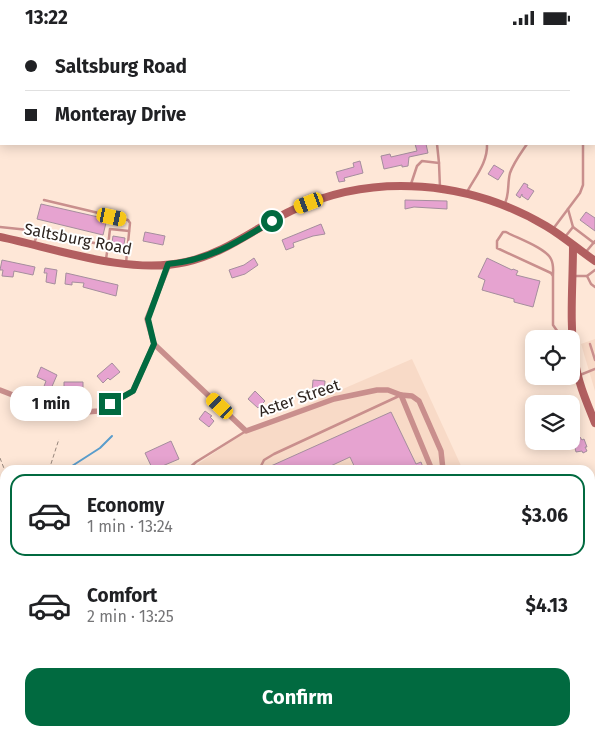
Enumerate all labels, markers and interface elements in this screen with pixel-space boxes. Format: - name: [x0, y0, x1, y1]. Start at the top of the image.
- text: 13:22: [25, 6, 68, 29]
- text: Saltsburg Road: [55, 55, 187, 78]
- text: Monteray Drive: [55, 103, 186, 126]
- car: [292, 191, 325, 215]
- car: [95, 207, 128, 227]
- route start: [261, 210, 283, 232]
- street label: Saltsburg Road: [22, 219, 134, 259]
- map controls: [525, 330, 580, 450]
- button: locate: [525, 330, 580, 385]
- street label: Aster Street: [256, 375, 342, 421]
- callout: 1 min: [10, 387, 92, 421]
- car: [203, 390, 236, 422]
- route end: [99, 393, 121, 415]
- text: 1 min: [32, 394, 70, 413]
- button: layers: [525, 395, 580, 450]
- icon: car: [27, 493, 72, 538]
- text: Economy: [87, 494, 164, 517]
- text: $3.06: [522, 504, 568, 527]
- text: 1 min · 13:24: [87, 517, 173, 536]
- icon: car: [27, 583, 72, 628]
- text: Comfort: [87, 584, 157, 607]
- text: $4.13: [525, 594, 568, 617]
- text: 2 min · 13:25: [87, 607, 174, 626]
- button: Confirm: [25, 668, 570, 726]

